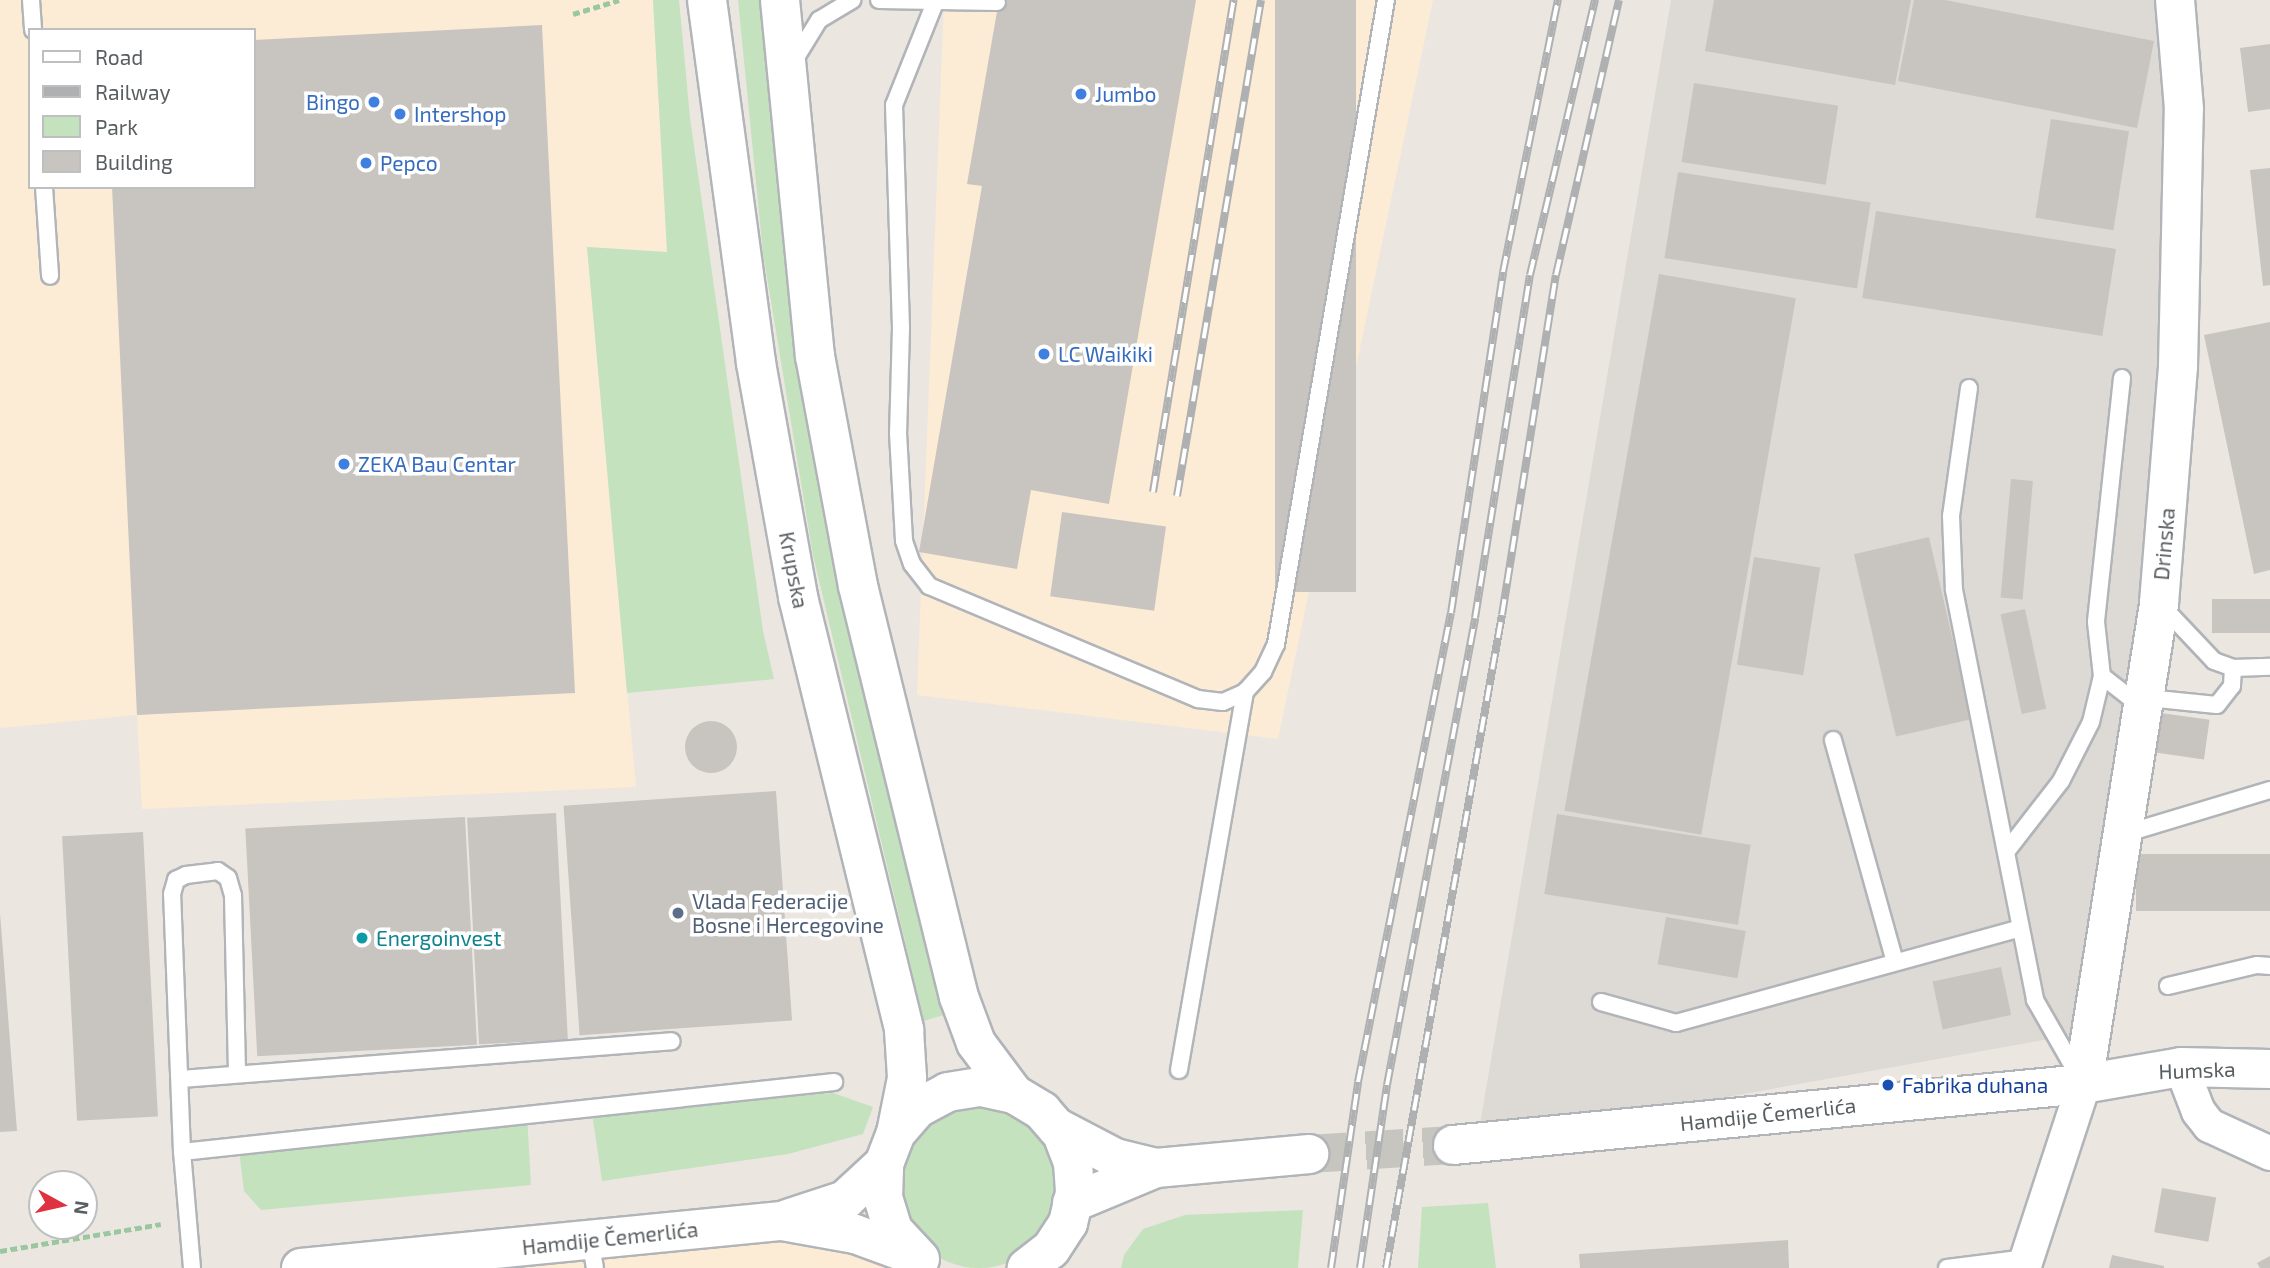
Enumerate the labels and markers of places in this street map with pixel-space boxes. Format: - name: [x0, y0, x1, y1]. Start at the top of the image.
- place label: Jumbo: [1095, 81, 1156, 107]
- marker: Jumbo: [1073, 86, 1089, 102]
- place label: Bingo: [306, 89, 360, 115]
- marker: Bingo: [366, 94, 382, 110]
- place label: Intershop: [414, 101, 506, 127]
- marker: Intershop: [392, 106, 408, 122]
- place label: Pepco: [380, 150, 438, 176]
- marker: Pepco: [358, 155, 374, 171]
- place label: LC Waikiki: [1058, 341, 1153, 367]
- marker: LC Waikiki: [1036, 346, 1052, 362]
- place label: ZEKA Bau Centar: [358, 451, 516, 477]
- marker: ZEKA Bau Centar: [336, 456, 352, 472]
- place label: Vlada Federacije Bosne i Hercegovine: [692, 888, 884, 938]
- marker: Vlada Federacije Bosne i Hercegovine: [670, 905, 686, 921]
- place label: Energoinvest: [376, 925, 501, 951]
- marker: Energoinvest: [354, 930, 370, 946]
- place label: Fabrika duhana: [1902, 1072, 2048, 1098]
- marker: Fabrika duhana: [1880, 1077, 1896, 1093]

